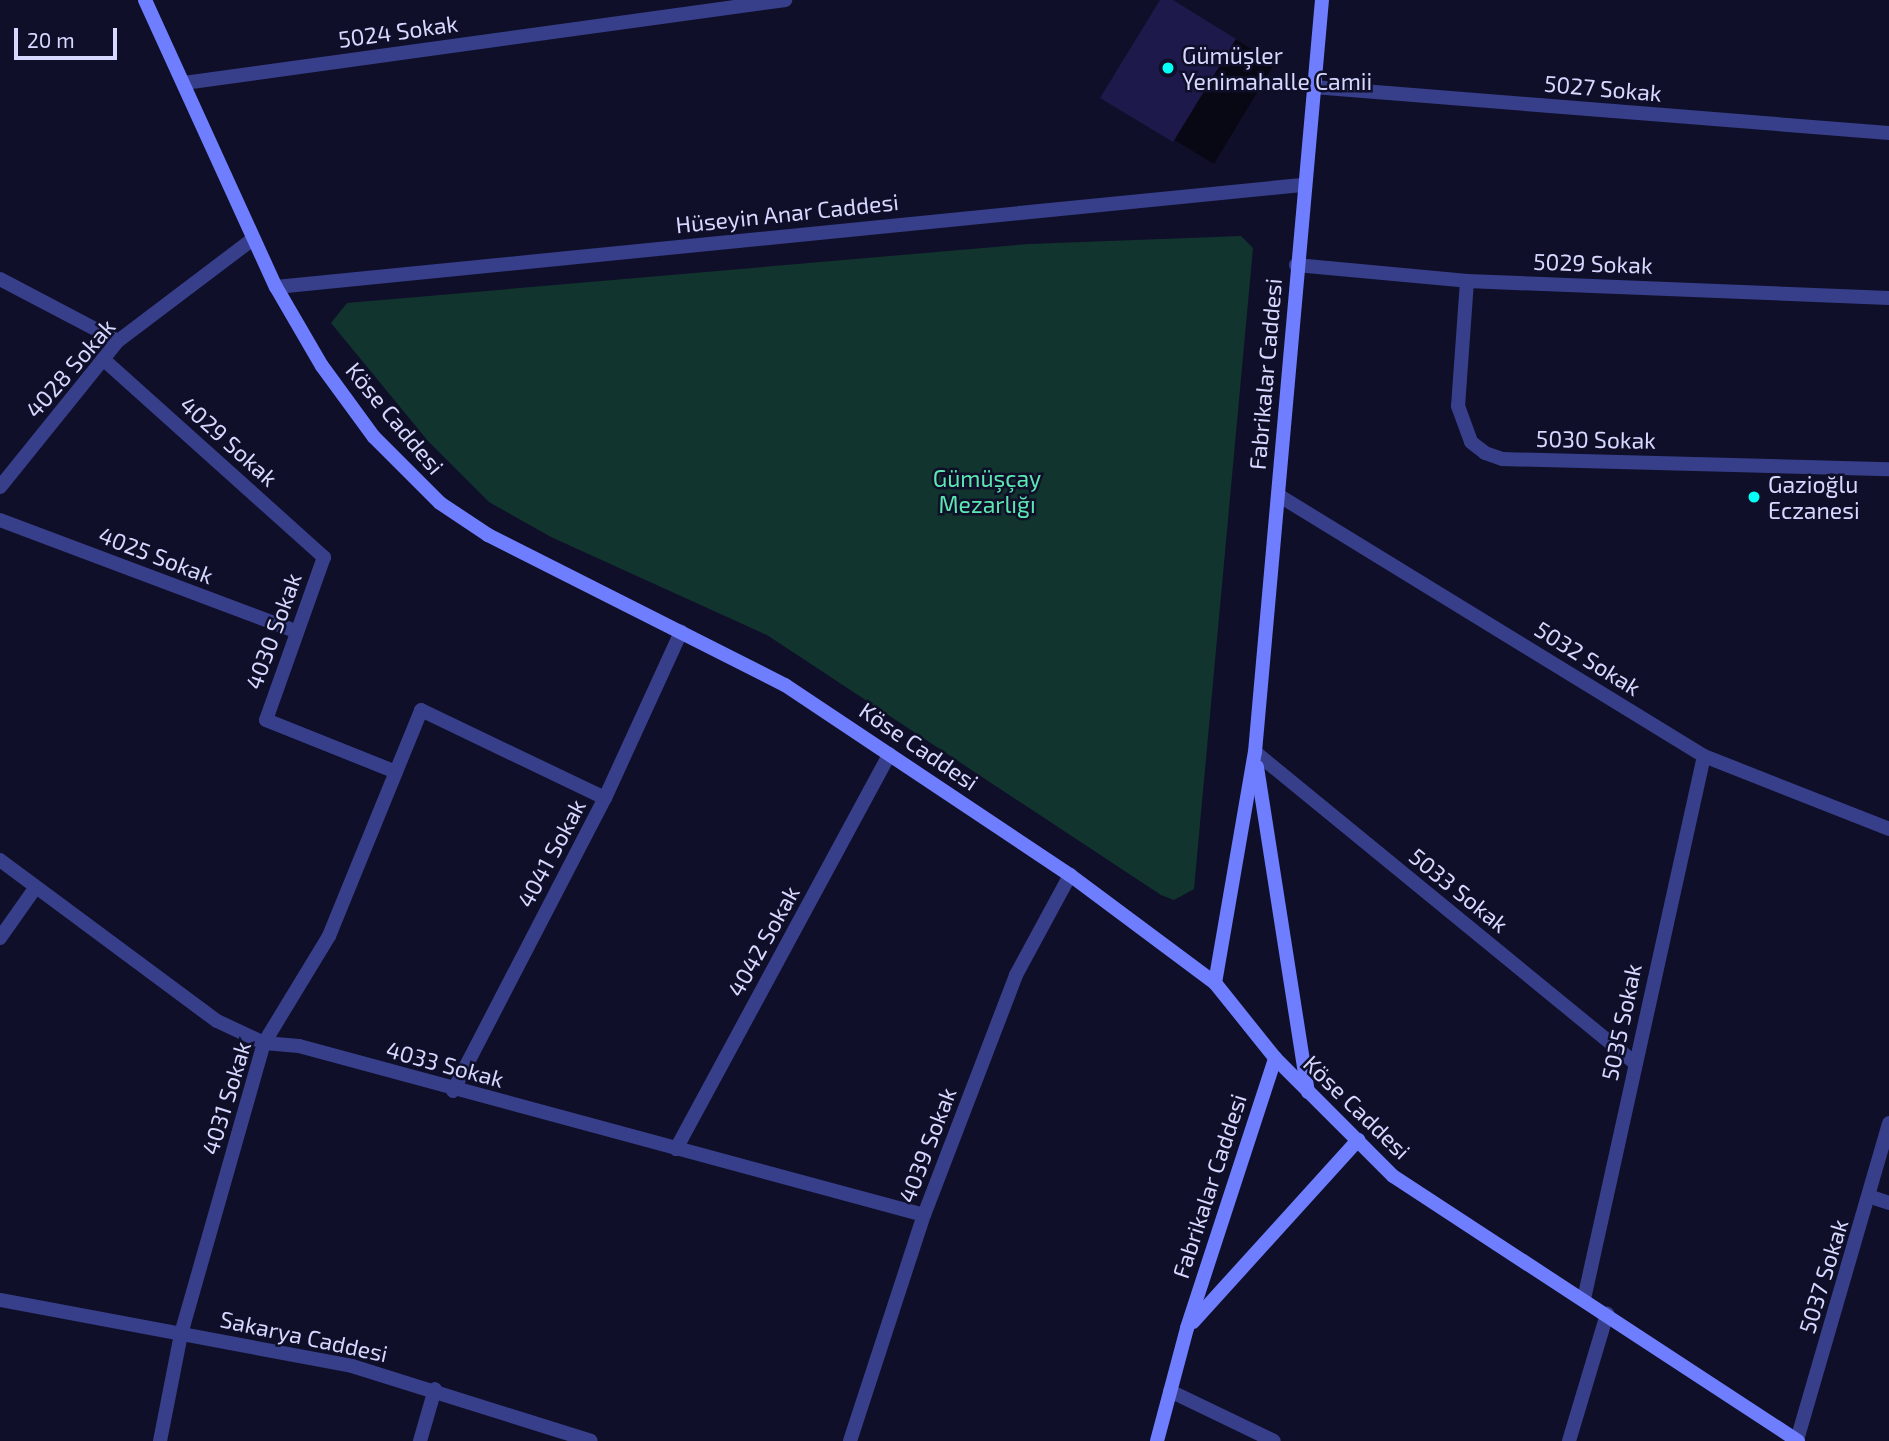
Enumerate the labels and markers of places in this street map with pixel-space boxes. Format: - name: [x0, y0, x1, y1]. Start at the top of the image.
- place label: Gümüşler Yenimahalle Camii: [1182, 41, 1372, 95]
- marker: Gümüşler Yenimahalle Camii: [1160, 60, 1176, 76]
- place label: Gazioğlu Eczanesi: [1768, 470, 1860, 524]
- marker: Gazioğlu Eczanesi: [1746, 489, 1762, 505]

